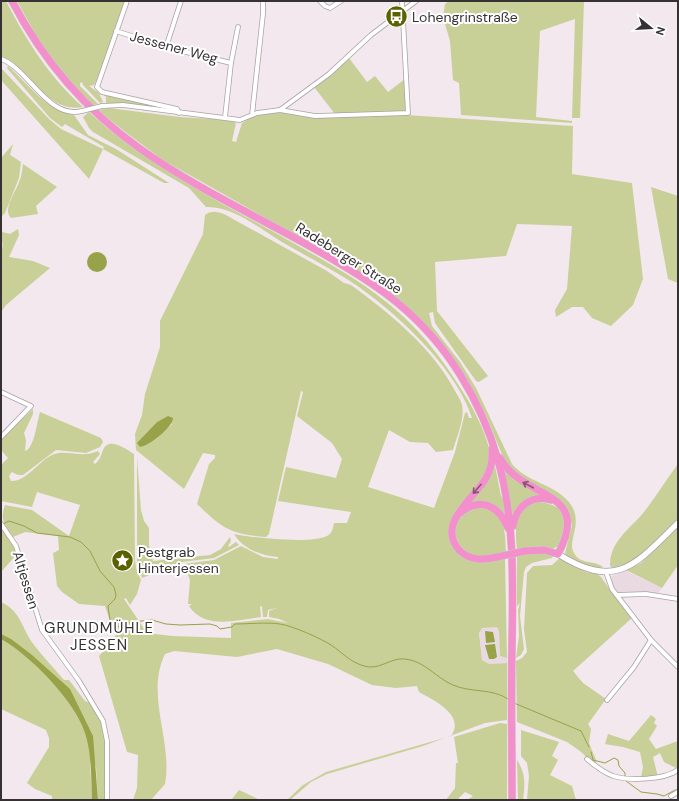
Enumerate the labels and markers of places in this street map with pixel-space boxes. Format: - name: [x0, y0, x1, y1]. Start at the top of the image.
- bus stop icon: Lohengrinstraße: [384, 4, 410, 30]
- place label: Lohengrinstraße: [412, 8, 518, 26]
- place label: Pestgrab Hinterjessen: [138, 543, 219, 577]
- place icon: Pestgrab Hinterjessen: [110, 547, 136, 573]

